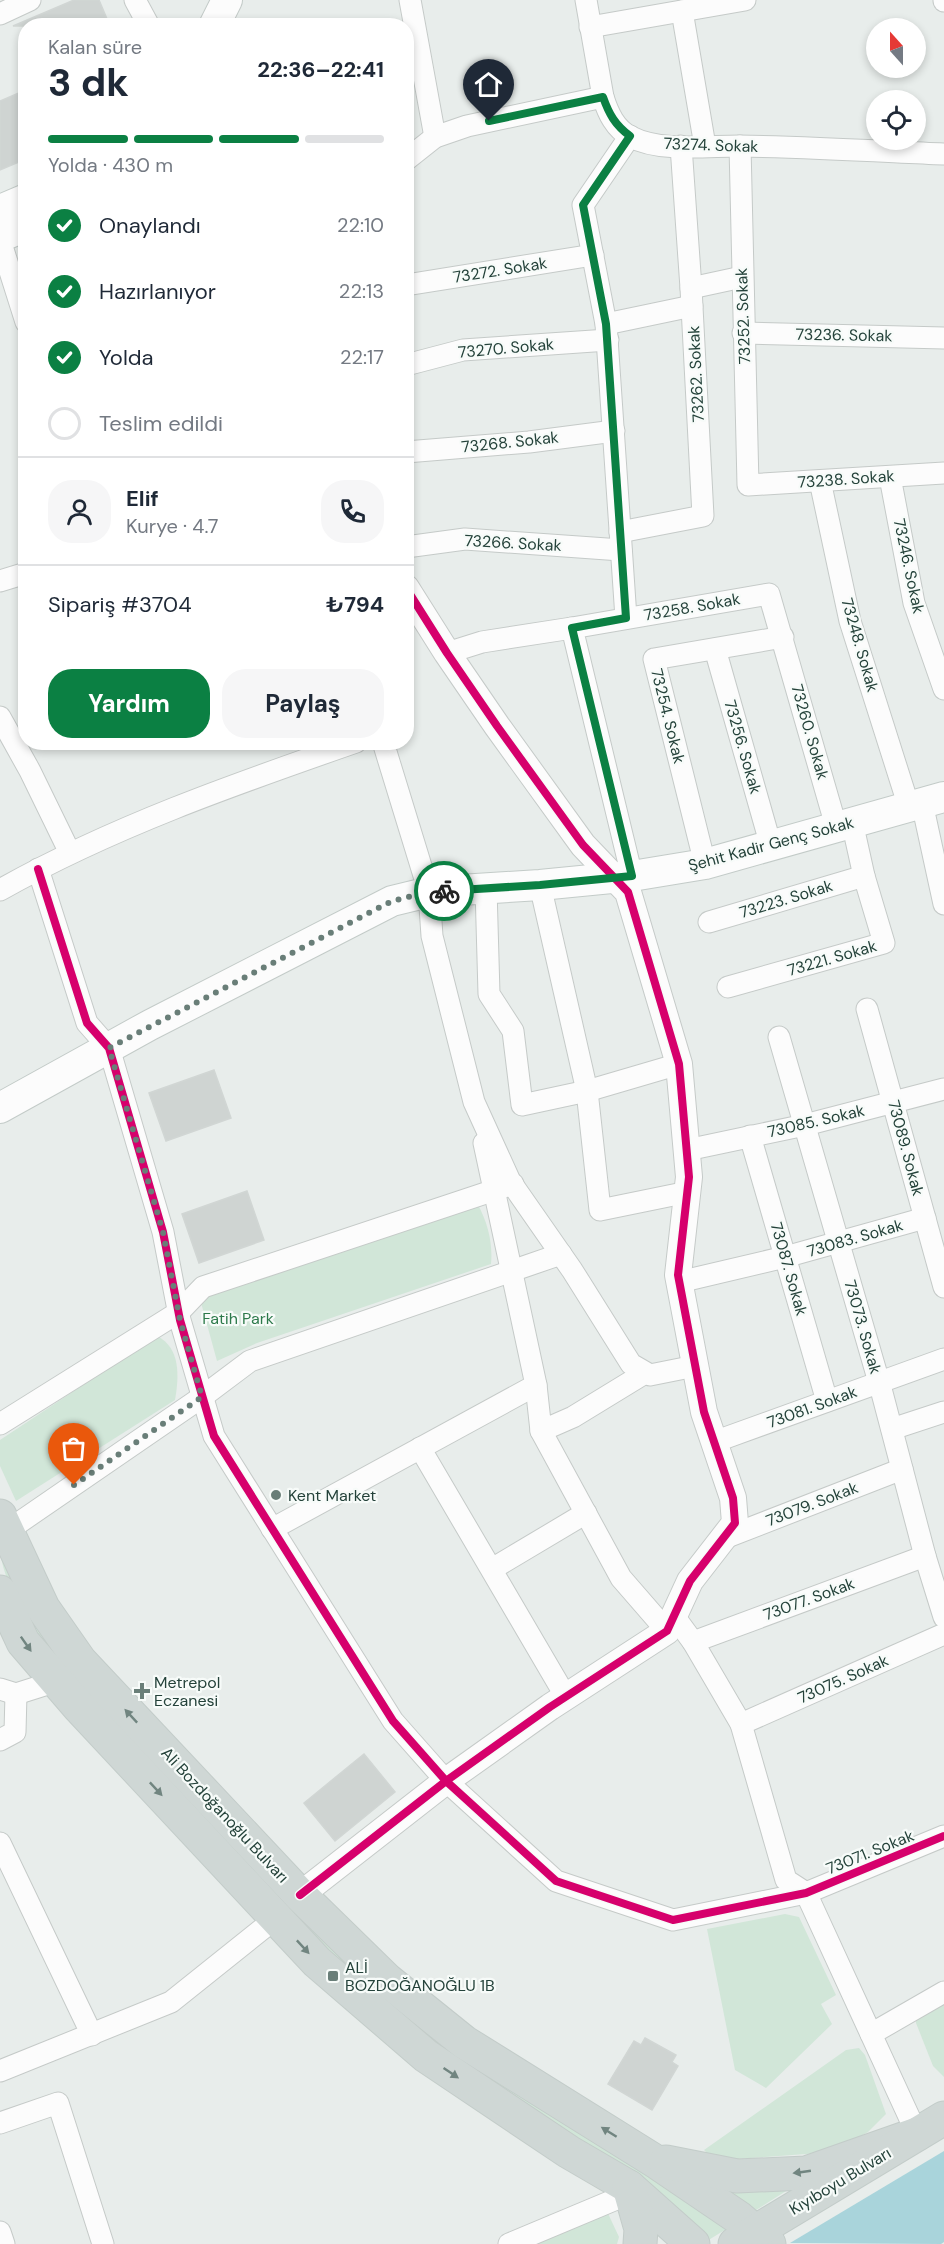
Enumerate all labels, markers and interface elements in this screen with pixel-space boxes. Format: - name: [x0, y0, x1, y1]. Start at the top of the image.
- north arrow: [866, 18, 926, 78]
- map controls: [866, 18, 926, 150]
- text: Kalan süre: [48, 34, 142, 60]
- text: 22:36–22:41: [257, 55, 384, 84]
- text: 3 dk: [48, 57, 129, 108]
- pin: [463, 59, 514, 121]
- icon: home: [472, 68, 505, 101]
- button: locate: [866, 90, 926, 150]
- street label: 73274. Sokak: [663, 133, 759, 157]
- text: Yolda · 430 m: [48, 152, 173, 178]
- icon: check: [48, 209, 81, 242]
- text: Onaylandı: [99, 211, 201, 240]
- text: 22:10: [337, 212, 384, 238]
- street label: 73272. Sokak: [452, 252, 548, 288]
- street label: 73252. Sokak: [731, 267, 755, 365]
- icon: check: [48, 275, 81, 308]
- text: Hazırlanıyor: [99, 277, 216, 306]
- text: 22:13: [339, 278, 384, 304]
- street label: 73236. Sokak: [796, 324, 892, 346]
- street label: 73262. Sokak: [683, 325, 709, 423]
- street label: 73270. Sokak: [457, 333, 555, 363]
- icon: check: [48, 341, 81, 374]
- text: Yolda: [99, 343, 154, 372]
- text: 22:17: [340, 344, 384, 370]
- text: Teslim edildi: [99, 409, 223, 438]
- street label: 73268. Sokak: [460, 426, 560, 458]
- street label: 73238. Sokak: [797, 465, 895, 493]
- button: person: [48, 480, 111, 543]
- button: phone: [321, 480, 384, 543]
- text: Elif: [126, 484, 159, 513]
- text: Kurye · 4.7: [126, 513, 219, 539]
- street label: 73246. Sokak: [889, 517, 929, 615]
- street label: 73266. Sokak: [464, 530, 562, 556]
- street label: 73258. Sokak: [642, 588, 742, 626]
- text: Sipariş #3704: [48, 590, 192, 619]
- text: ₺794: [326, 590, 384, 619]
- street label: 73248. Sokak: [837, 596, 883, 694]
- street label: 73254. Sokak: [646, 666, 690, 766]
- button: Yardım: [48, 669, 210, 738]
- button: Paylaş: [222, 669, 384, 738]
- street label: 73260. Sokak: [786, 682, 834, 782]
- street label: 73256. Sokak: [720, 698, 766, 796]
- street label: Şehit Kadir Genç Sokak: [686, 812, 856, 876]
- courier: [414, 861, 474, 921]
- icon: bike: [428, 875, 461, 908]
- street label: 73223. Sokak: [737, 875, 835, 923]
- street label: 73221. Sokak: [785, 935, 879, 981]
- street label: 73089. Sokak: [883, 1098, 929, 1198]
- street label: 73085. Sokak: [765, 1100, 867, 1142]
- street label: 73083. Sokak: [805, 1214, 905, 1262]
- street label: 73087. Sokak: [766, 1220, 812, 1318]
- street label: 73073. Sokak: [840, 1278, 886, 1376]
- park label: Fatih Park: [202, 1308, 274, 1329]
- street label: 73081. Sokak: [764, 1381, 860, 1433]
- pin: [48, 1423, 99, 1485]
- icon: bag: [57, 1432, 90, 1465]
- street label: 73079. Sokak: [763, 1477, 861, 1531]
- place label: Kent Market: [288, 1485, 376, 1506]
- marker: Kent Market: [269, 1488, 283, 1502]
- street label: 73077. Sokak: [761, 1573, 857, 1625]
- one-way arrow: [20, 1635, 32, 1651]
- street label: 73075. Sokak: [794, 1650, 892, 1708]
- place label: Metrepol Eczanesi: [154, 1672, 220, 1711]
- marker: Metrepol Eczanesi: [135, 1684, 149, 1698]
- one-way arrow: [125, 1709, 139, 1723]
- street label: Ali Bozdoğanoğlu Bulvarı: [157, 1743, 293, 1887]
- one-way arrow: [148, 1782, 162, 1796]
- street label: 73071. Sokak: [823, 1825, 917, 1879]
- one-way arrow: [296, 1940, 310, 1955]
- place label: ALİ BOZDOĞANOĞLU 1B: [345, 1957, 495, 1996]
- marker: ALİ BOZDOĞANOĞLU 1B: [326, 1969, 340, 1983]
- one-way arrow: [443, 2067, 459, 2079]
- one-way arrow: [601, 2127, 617, 2138]
- street label: Kıyıboyu Bulvarı: [785, 2142, 895, 2220]
- one-way arrow: [792, 2168, 811, 2177]

